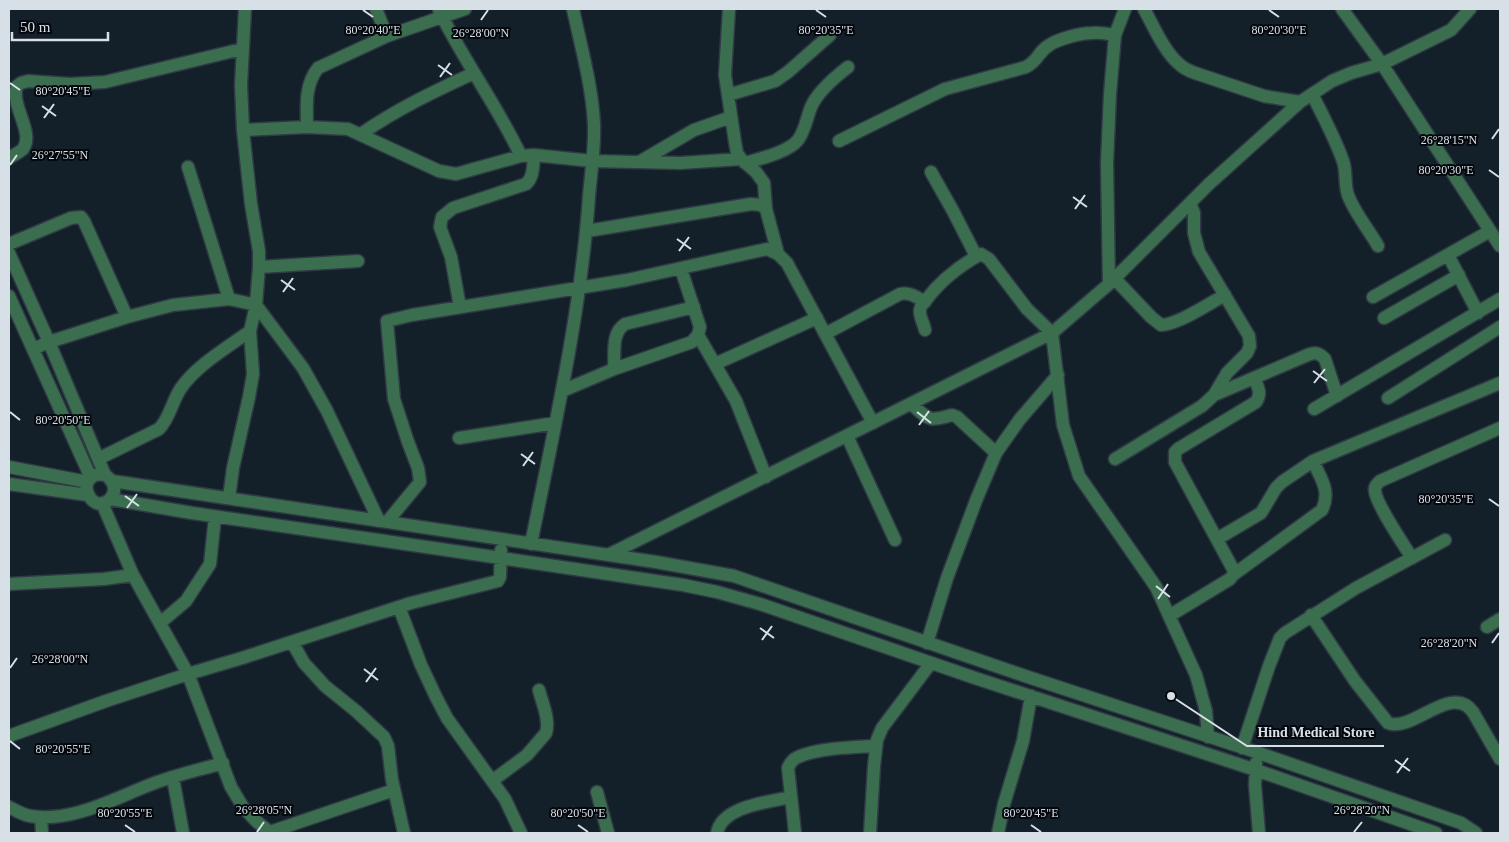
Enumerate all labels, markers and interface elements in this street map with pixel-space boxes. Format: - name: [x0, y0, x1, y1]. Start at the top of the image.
- scale bar: [12, 10, 109, 42]
- text: 50 m: [20, 19, 51, 35]
- text: 80°20'40"E: [345, 23, 401, 37]
- text: 80°20'35"E: [798, 23, 854, 37]
- text: 80°20'30"E: [1251, 23, 1307, 37]
- text: 26°28'00"N: [453, 26, 510, 40]
- text: 80°20'45"E: [35, 84, 91, 98]
- text: 26°28'15"N: [1421, 133, 1478, 147]
- text: 26°27'55"N: [32, 148, 89, 162]
- text: 80°20'30"E: [1418, 163, 1474, 177]
- text: 80°20'50"E: [35, 413, 91, 427]
- text: 80°20'35"E: [1418, 492, 1474, 506]
- text: 26°28'20"N: [1421, 636, 1478, 650]
- text: 26°28'00"N: [32, 652, 89, 666]
- callout: Hind Medical Store: [1247, 717, 1384, 746]
- text: Hind Medical Store: [1257, 725, 1375, 740]
- text: 80°20'55"E: [35, 742, 91, 756]
- text: 26°28'05"N: [236, 803, 293, 817]
- text: 26°28'20"N: [1334, 803, 1391, 817]
- text: 80°20'55"E: [97, 806, 153, 820]
- text: 80°20'50"E: [550, 806, 606, 820]
- text: 80°20'45"E: [1003, 806, 1059, 820]

